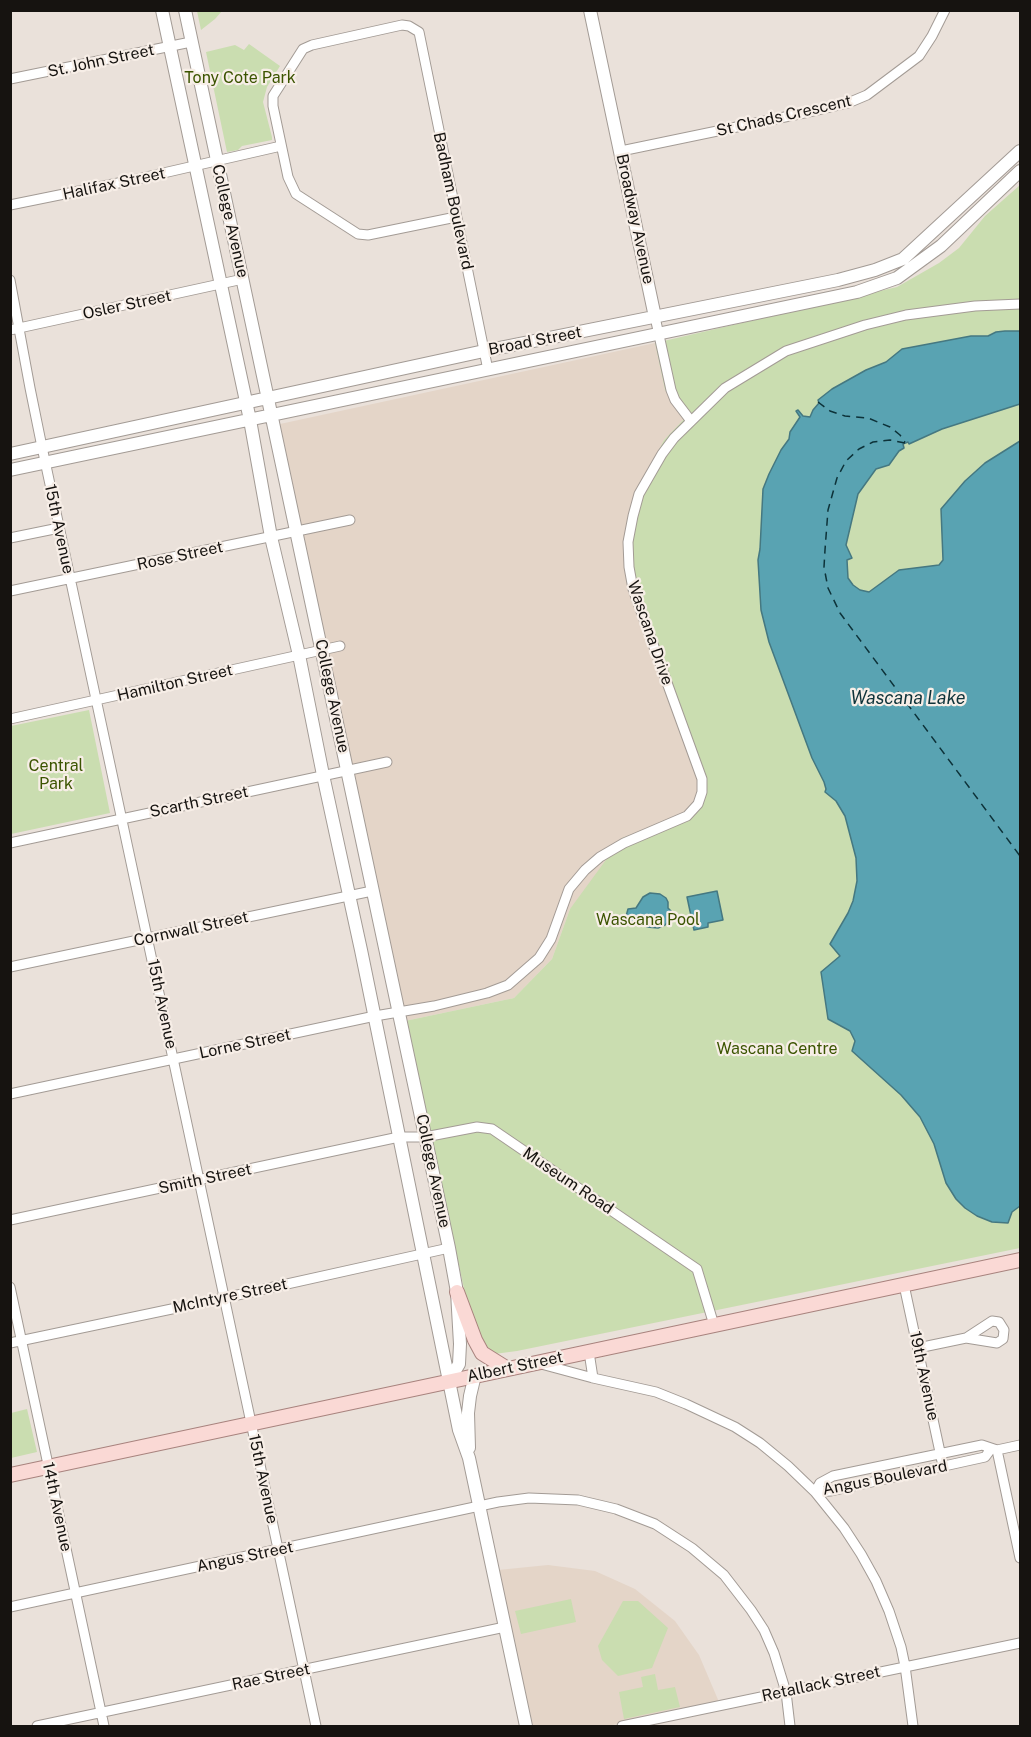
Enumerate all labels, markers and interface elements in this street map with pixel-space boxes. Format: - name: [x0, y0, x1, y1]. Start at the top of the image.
- street label: St. John Street: [46, 40, 156, 82]
- park label: Tony Cote Park: [184, 68, 296, 88]
- street label: St Chads Crescent: [715, 91, 853, 141]
- street label: Badham Boulevard: [429, 131, 477, 271]
- street label: Broadway Avenue: [612, 152, 658, 286]
- street label: College Avenue: [208, 162, 252, 280]
- street label: Halifax Street: [61, 164, 167, 204]
- street label: Osler Street: [81, 286, 173, 324]
- street label: Broad Street: [487, 323, 583, 359]
- street label: 15th Avenue: [40, 482, 78, 576]
- street label: Rose Street: [135, 538, 225, 574]
- street label: Wascana Drive: [623, 578, 677, 688]
- street label: College Avenue: [311, 637, 353, 755]
- street label: Hamilton Street: [115, 660, 235, 706]
- water label: Wascana Lake: [850, 687, 966, 709]
- park label: Central Park: [29, 756, 83, 794]
- street label: Scarth Street: [148, 782, 250, 822]
- street label: Cornwall Street: [132, 908, 250, 950]
- park label: Wascana Pool: [596, 910, 700, 930]
- street label: 15th Avenue: [143, 957, 181, 1051]
- street label: Lorne Street: [197, 1025, 293, 1063]
- park label: Wascana Centre: [716, 1039, 838, 1059]
- street label: College Avenue: [412, 1112, 454, 1230]
- street label: Museum Road: [519, 1144, 617, 1218]
- street label: Smith Street: [157, 1160, 253, 1198]
- street label: McIntyre Street: [171, 1274, 289, 1318]
- street label: 19th Avenue: [905, 1330, 943, 1422]
- street label: Albert Street: [465, 1347, 565, 1387]
- street label: 15th Avenue: [244, 1432, 282, 1526]
- street label: Angus Boulevard: [821, 1457, 949, 1499]
- street label: 14th Avenue: [38, 1461, 76, 1553]
- street label: Angus Street: [195, 1537, 295, 1577]
- street label: Rae Street: [230, 1659, 312, 1695]
- street label: Retallack Street: [760, 1662, 882, 1706]

